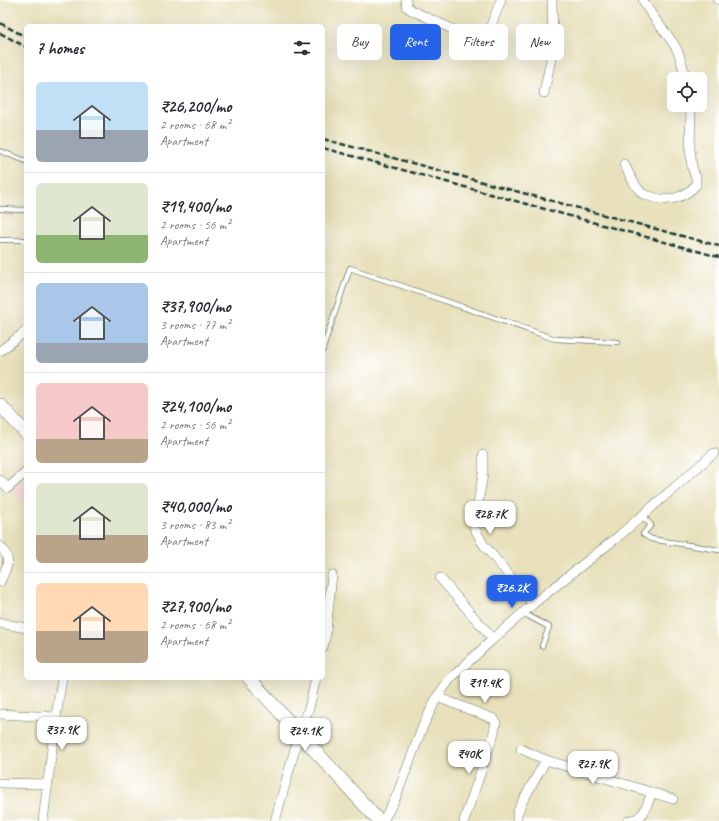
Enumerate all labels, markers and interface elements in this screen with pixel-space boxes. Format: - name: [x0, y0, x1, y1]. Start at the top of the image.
- chip: Buy: [337, 24, 382, 60]
- chip: Rent: [390, 24, 441, 60]
- chip: Filters: [449, 24, 508, 60]
- chip: New: [516, 24, 564, 60]
- icon: filters: [291, 37, 313, 59]
- text: 7 homes: [36, 38, 84, 59]
- map controls: [667, 72, 707, 112]
- button: locate: [667, 72, 707, 112]
- text: ₹26,200/mo: [160, 96, 231, 117]
- icon: home: [68, 98, 116, 146]
- text: 2 rooms · 68 m²: [160, 117, 230, 133]
- text: Apartment: [160, 133, 208, 149]
- text: ₹19,400/mo: [160, 196, 231, 217]
- icon: home: [68, 199, 116, 247]
- text: 2 rooms · 56 m²: [160, 217, 230, 233]
- text: Apartment: [160, 233, 208, 249]
- text: ₹37,900/mo: [160, 296, 231, 317]
- icon: home: [68, 299, 116, 347]
- text: 3 rooms · 77 m²: [160, 317, 230, 333]
- text: Apartment: [160, 333, 208, 349]
- text: ₹24,100/mo: [160, 396, 231, 417]
- icon: home: [68, 399, 116, 447]
- text: 2 rooms · 56 m²: [160, 417, 230, 433]
- text: Apartment: [160, 433, 208, 449]
- text: ₹40,000/mo: [160, 496, 231, 517]
- icon: home: [68, 499, 116, 547]
- pin: ₹28.7K: [457, 501, 523, 535]
- text: ₹28.7K: [474, 506, 506, 522]
- text: 3 rooms · 83 m²: [160, 517, 230, 533]
- text: Apartment: [160, 533, 208, 549]
- pin: ₹26.2K: [479, 575, 545, 609]
- text: ₹26.2K: [496, 580, 528, 596]
- text: ₹27,900/mo: [160, 596, 231, 617]
- icon: home: [68, 599, 116, 647]
- text: 2 rooms · 68 m²: [160, 617, 230, 633]
- text: Apartment: [160, 633, 208, 649]
- pin: ₹19.4K: [452, 670, 518, 704]
- text: ₹19.4K: [469, 675, 501, 691]
- pin: ₹37.9K: [29, 717, 95, 751]
- pin: ₹24.1K: [272, 718, 338, 752]
- text: ₹37.9K: [46, 722, 78, 738]
- text: ₹24.1K: [289, 723, 321, 739]
- pin: ₹40K: [445, 741, 493, 775]
- text: ₹40K: [457, 746, 481, 762]
- pin: ₹27.9K: [560, 751, 626, 785]
- text: ₹27.9K: [577, 756, 609, 772]

